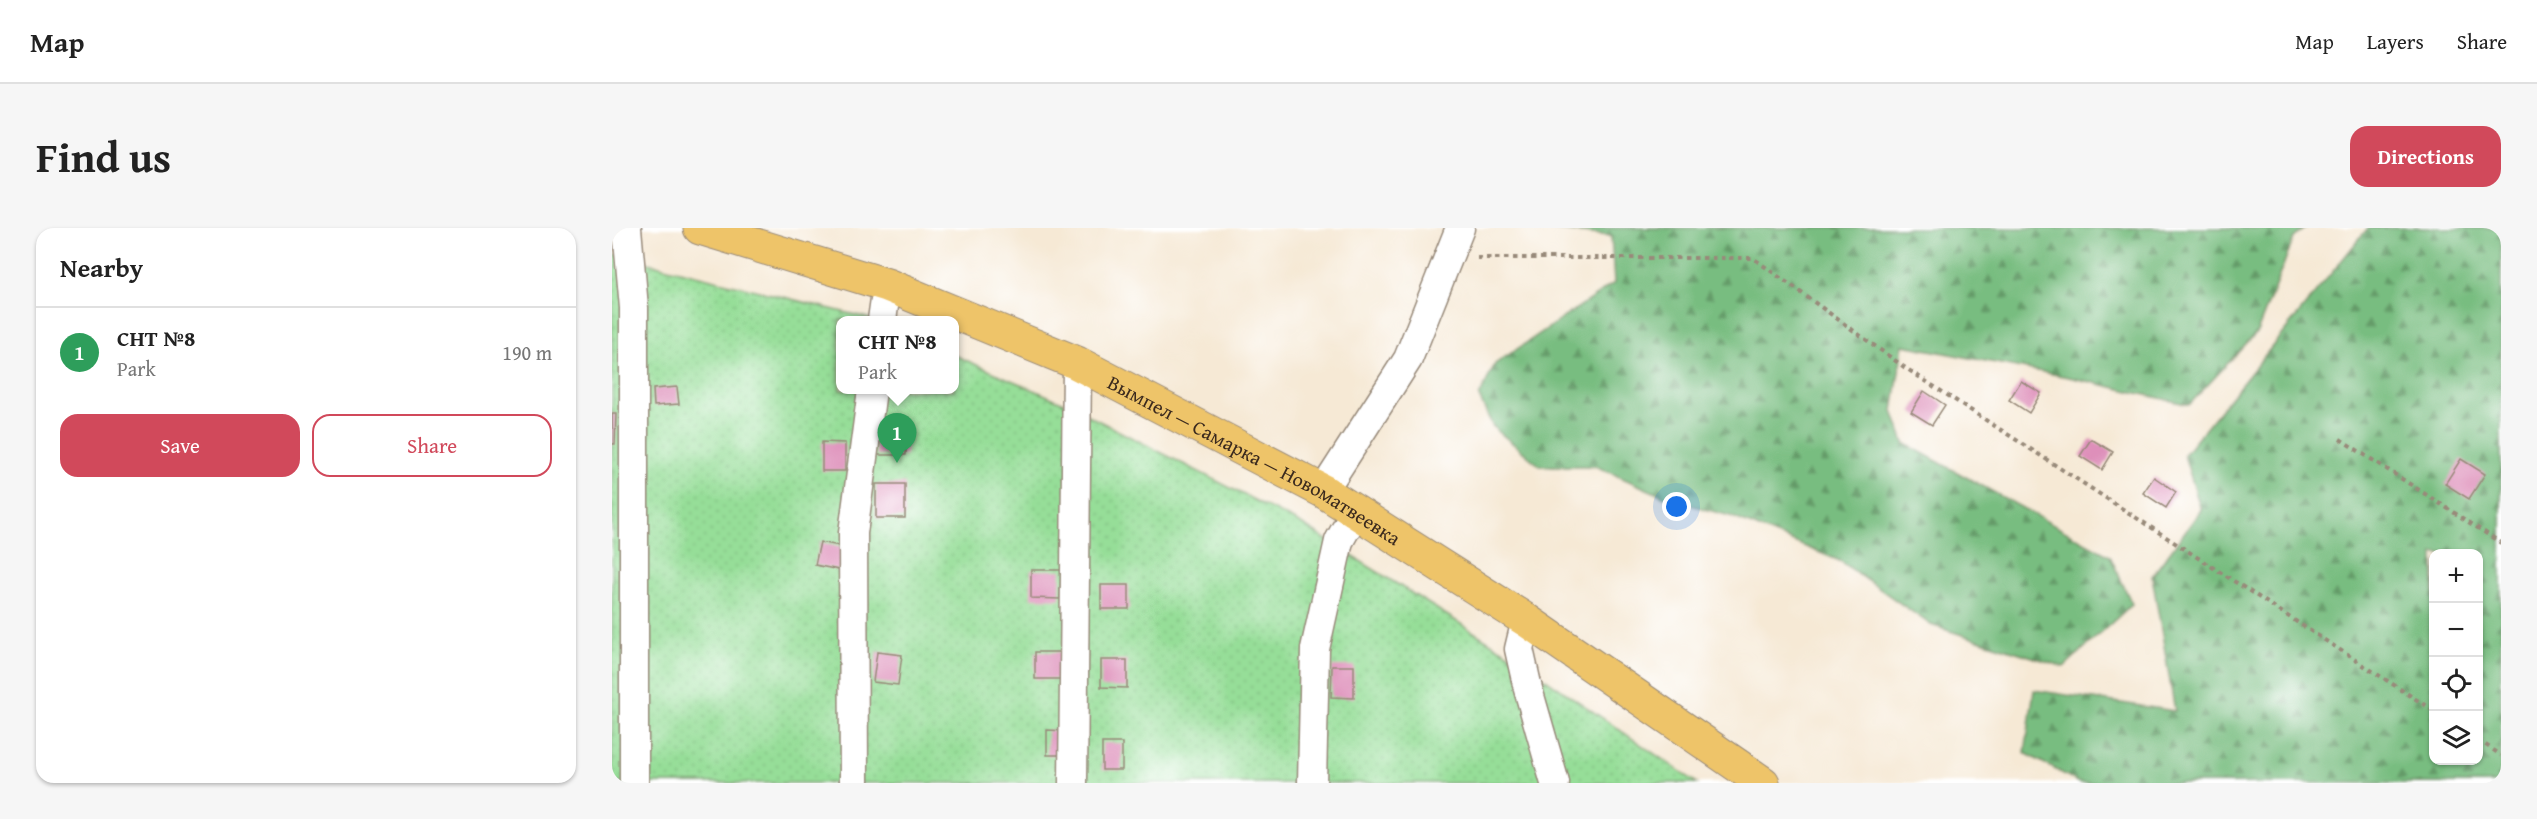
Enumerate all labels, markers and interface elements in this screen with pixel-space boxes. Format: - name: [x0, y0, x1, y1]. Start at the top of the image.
- text: Map: [30, 21, 84, 62]
- text: Map: [2295, 26, 2334, 57]
- text: Layers: [2367, 26, 2424, 57]
- text: Share: [2457, 26, 2507, 57]
- text: Find us: [36, 126, 171, 187]
- button: Directions: [2350, 126, 2501, 187]
- text: Nearby: [60, 248, 143, 287]
- popup: [836, 316, 959, 394]
- text: СНТ №8: [117, 322, 196, 354]
- text: СНТ №8: [858, 325, 937, 357]
- text: 1: [74, 338, 85, 367]
- text: 190 m: [502, 338, 552, 367]
- text: Park: [117, 354, 156, 383]
- text: Park: [858, 357, 897, 386]
- street label: Вымпел — Самарка — Новоматвеевка: [1103, 367, 1407, 552]
- button: Save: [60, 414, 300, 477]
- button: Share: [312, 414, 552, 477]
- pin: 1: [878, 414, 916, 463]
- your location: [1662, 492, 1691, 521]
- map controls: [2429, 549, 2483, 765]
- button: +: [2429, 549, 2483, 603]
- button: −: [2429, 603, 2483, 657]
- button: locate: [2429, 657, 2483, 711]
- button: layers: [2429, 711, 2483, 765]

